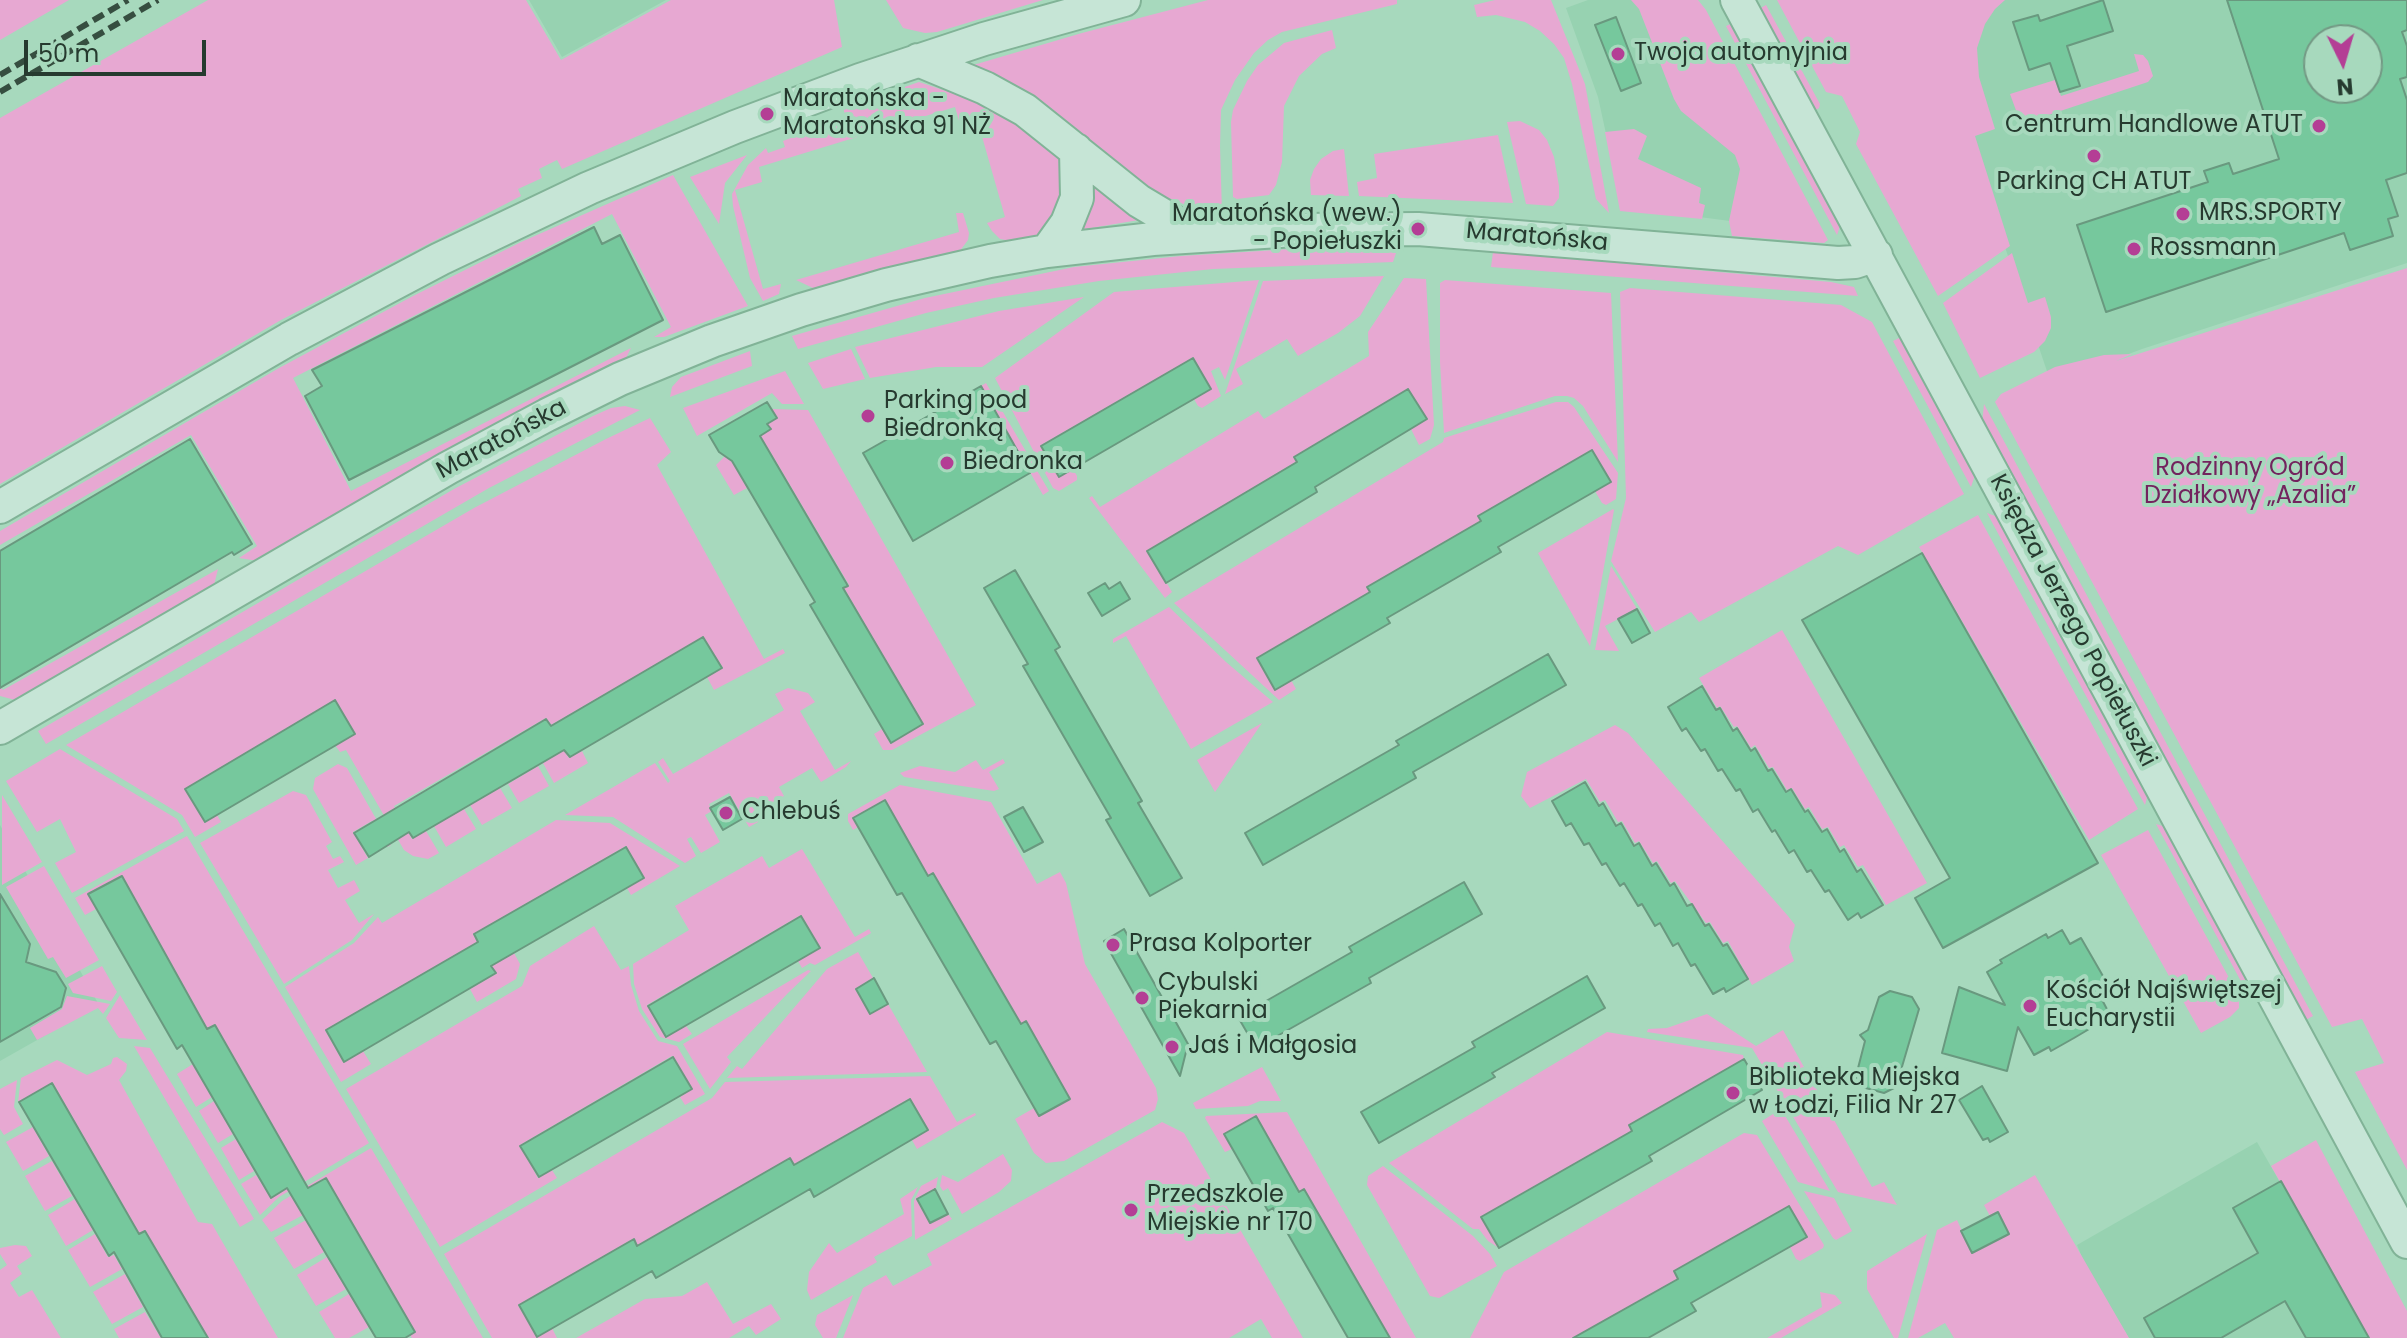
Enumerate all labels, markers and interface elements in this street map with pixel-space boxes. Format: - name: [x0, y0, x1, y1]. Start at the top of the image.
- scale bar: [28, 24, 210, 74]
- north arrow: [2303, 24, 2383, 104]
- text: 50 m: [38, 37, 99, 70]
- place label: Twoja automyjnia: [1634, 40, 1848, 68]
- marker: Twoja automyjnia: [1609, 45, 1627, 63]
- text: N: [2335, 70, 2355, 103]
- place label: Maratońska - Maratońska 91 NŻ: [783, 86, 991, 142]
- marker: Maratońska - Maratońska 91 NŻ: [758, 105, 776, 123]
- place label: Centrum Handlowe ATUT: [2005, 112, 2303, 140]
- marker: Centrum Handlowe ATUT: [2310, 117, 2328, 135]
- marker: Parking CH ATUT: [2085, 147, 2103, 165]
- place label: Parking CH ATUT: [1996, 169, 2192, 197]
- place label: MRS.SPORTY: [2199, 200, 2342, 228]
- place label: Maratońska (wew.) - Popiełuszki: [1172, 201, 1402, 257]
- marker: MRS.SPORTY: [2174, 205, 2192, 223]
- street label: Maratońska: [1465, 217, 1609, 259]
- marker: Maratońska (wew.) - Popiełuszki: [1409, 220, 1427, 238]
- place label: Rossmann: [2150, 235, 2277, 263]
- marker: Rossmann: [2125, 240, 2143, 258]
- place label: Parking pod Biedronką: [884, 388, 1027, 444]
- street label: Maratońska: [432, 394, 572, 486]
- marker: Parking pod Biedronką: [859, 407, 877, 425]
- place label: Biedronka: [963, 449, 1083, 477]
- marker: Biedronka: [938, 454, 956, 472]
- park label: Rodzinny Ogród Działkowy „Azalia”: [2144, 455, 2356, 511]
- street label: Księdza Jerzego Popiełuszki: [1982, 470, 2162, 772]
- place label: Chlebuś: [742, 799, 841, 827]
- marker: Chlebuś: [717, 804, 735, 822]
- place label: Prasa Kolporter: [1129, 931, 1312, 959]
- marker: Prasa Kolporter: [1104, 936, 1122, 954]
- place label: Cybulski Piekarnia: [1158, 970, 1268, 1026]
- place label: Kościół Najświętszej Eucharystii: [2046, 978, 2282, 1034]
- marker: Cybulski Piekarnia: [1133, 989, 1151, 1007]
- marker: Kościół Najświętszej Eucharystii: [2021, 997, 2039, 1015]
- place label: Jaś i Małgosia: [1188, 1033, 1357, 1061]
- marker: Jaś i Małgosia: [1163, 1038, 1181, 1056]
- place label: Biblioteka Miejska w Łodzi, Filia Nr 27: [1749, 1065, 1960, 1121]
- marker: Biblioteka Miejska w Łodzi, Filia Nr 27: [1724, 1084, 1742, 1102]
- place label: Przedszkole Miejskie nr 170: [1147, 1182, 1313, 1238]
- marker: Przedszkole Miejskie nr 170: [1122, 1201, 1140, 1219]

